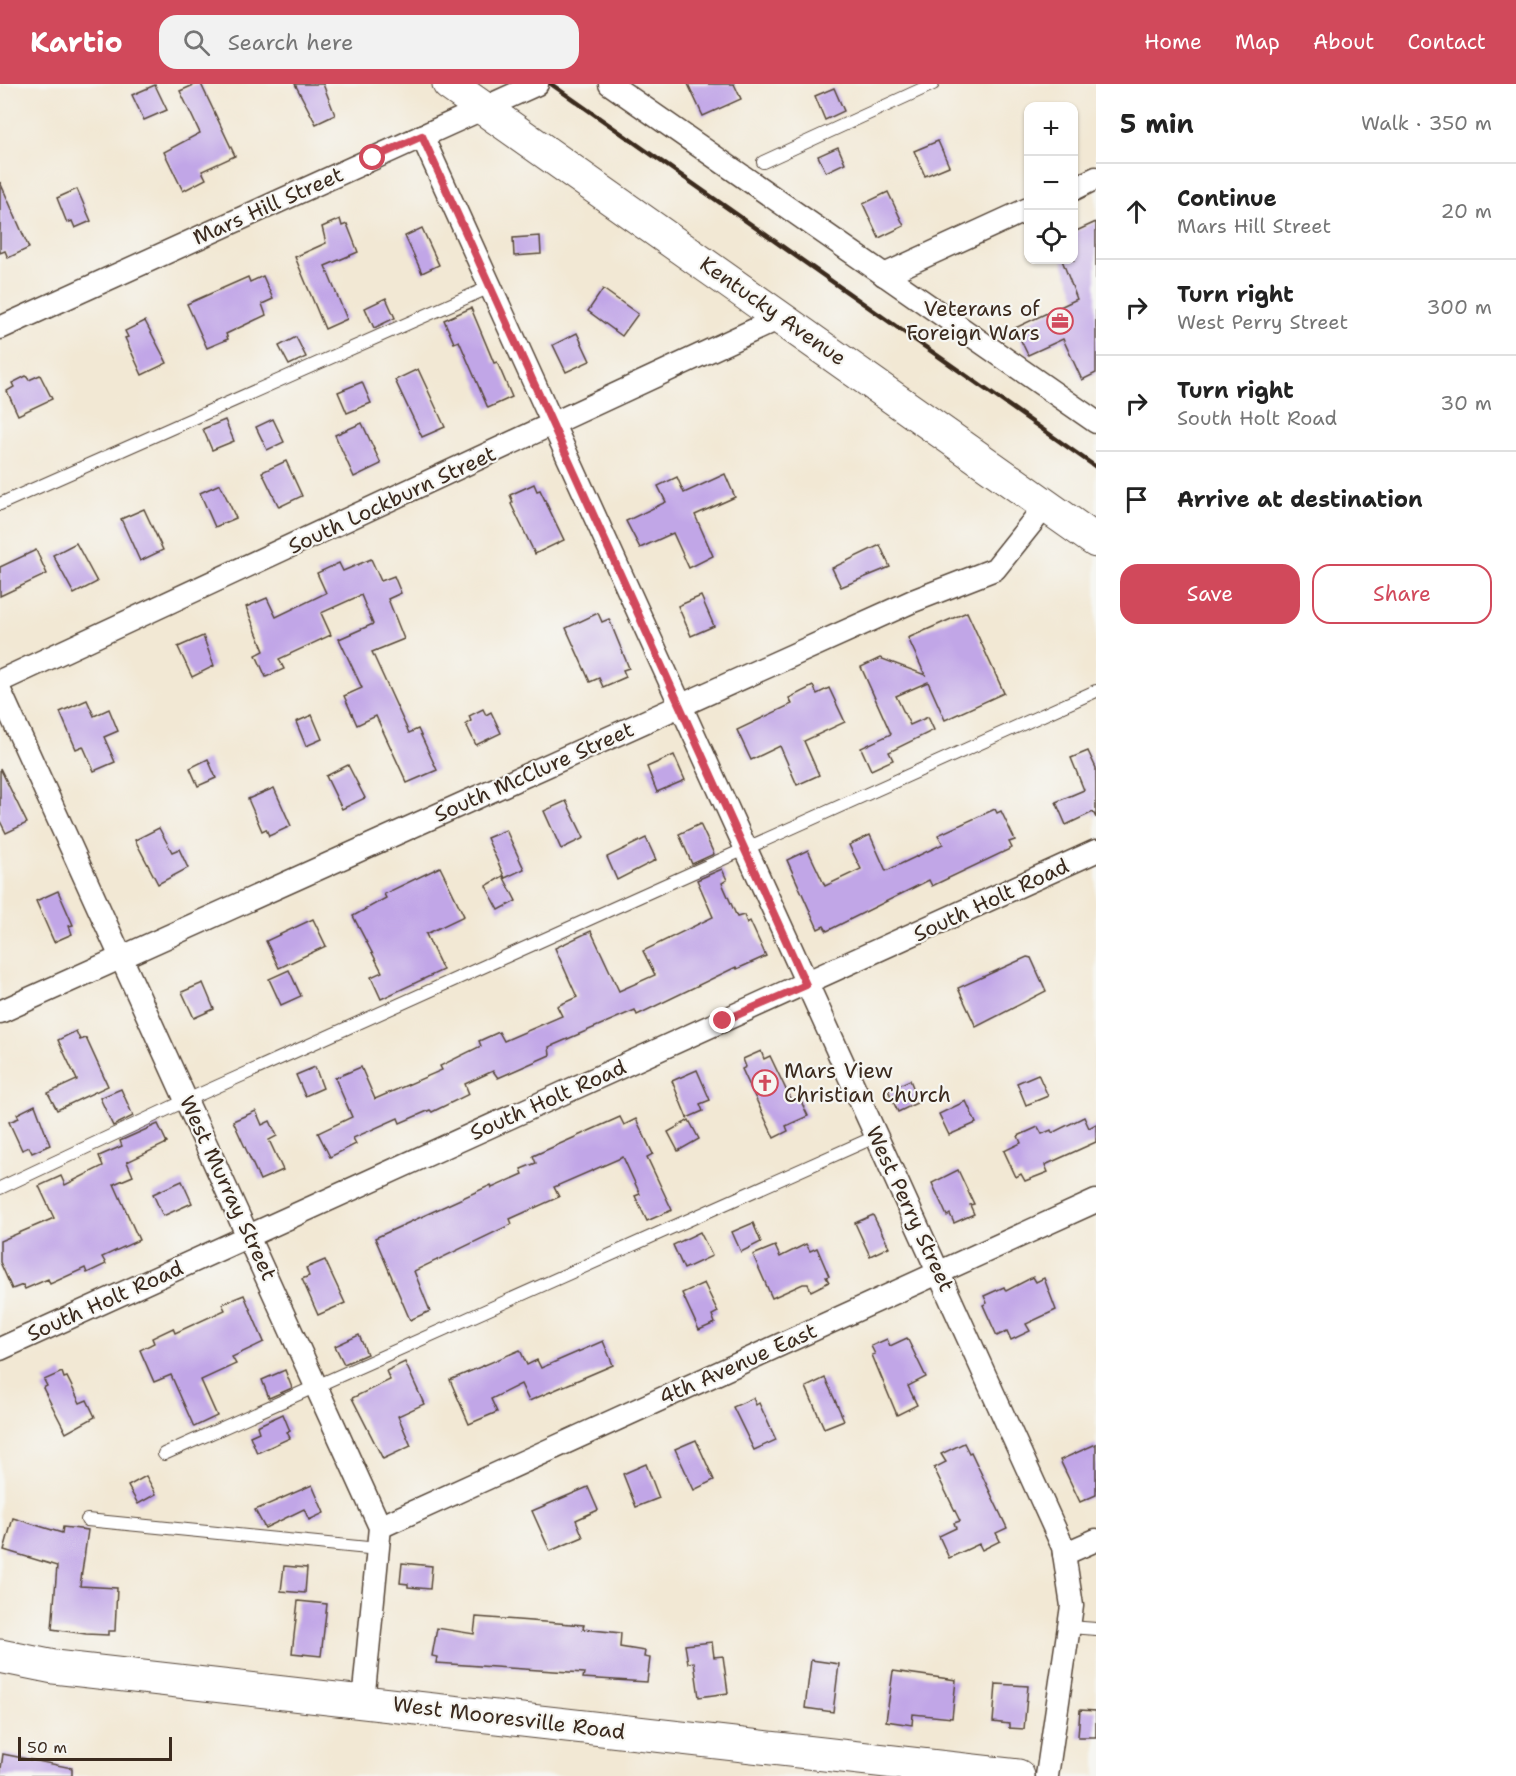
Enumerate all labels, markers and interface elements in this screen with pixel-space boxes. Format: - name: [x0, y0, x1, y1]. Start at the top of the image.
- search box: [159, 15, 579, 69]
- text: Kartio: [30, 23, 123, 61]
- icon: search: [180, 26, 213, 59]
- text: Search here: [228, 28, 353, 57]
- text: Home: [1144, 28, 1202, 56]
- text: Map: [1235, 28, 1280, 56]
- text: About: [1313, 28, 1374, 56]
- text: Contact: [1407, 28, 1486, 56]
- map controls: [1024, 102, 1078, 264]
- button: +: [1024, 102, 1078, 156]
- text: 5 min: [1120, 106, 1194, 141]
- text: Walk · 350 m: [1361, 110, 1492, 136]
- route start: [359, 144, 385, 170]
- button: −: [1024, 156, 1078, 210]
- street label: Mars Hill Street: [188, 160, 348, 252]
- text: Continue: [1177, 184, 1277, 213]
- icon: ahead: [1120, 195, 1153, 228]
- text: 20 m: [1441, 198, 1492, 224]
- button: locate: [1024, 210, 1078, 264]
- text: Mars Hill Street: [1177, 213, 1331, 239]
- street label: Kentucky Avenue: [694, 250, 852, 372]
- text: Turn right: [1177, 280, 1294, 309]
- icon: right: [1120, 291, 1153, 324]
- text: 300 m: [1426, 294, 1492, 320]
- place label: Veterans of Foreign Wars: [906, 295, 1040, 347]
- office icon: Veterans of Foreign Wars: [1045, 306, 1075, 336]
- text: West Perry Street: [1177, 309, 1348, 335]
- text: Turn right: [1177, 376, 1294, 405]
- icon: right: [1120, 387, 1153, 420]
- text: 30 m: [1440, 390, 1492, 416]
- text: South Holt Road: [1177, 405, 1337, 431]
- street label: South Lockburn Street: [284, 439, 500, 561]
- icon: arrive: [1120, 483, 1153, 516]
- text: Arrive at destination: [1177, 485, 1423, 514]
- button: Save: [1120, 564, 1300, 624]
- button: Share: [1312, 564, 1492, 624]
- street label: South McClure Street: [430, 715, 638, 829]
- street label: South Holt Road: [909, 852, 1073, 948]
- route end: [709, 1007, 735, 1033]
- street label: South Holt Road: [465, 1053, 631, 1147]
- place label: Mars View Christian Church: [784, 1057, 951, 1109]
- church icon: Mars View Christian Church: [750, 1068, 780, 1098]
- street label: West Murray Street: [173, 1091, 283, 1285]
- street label: West Perry Street: [859, 1122, 961, 1296]
- street label: South Holt Road: [22, 1254, 188, 1348]
- street label: 4th Avenue East: [655, 1317, 821, 1411]
- street label: West Mooresville Road: [391, 1690, 627, 1746]
- scale bar: [18, 1734, 172, 1762]
- text: 50 m: [27, 1737, 67, 1758]

